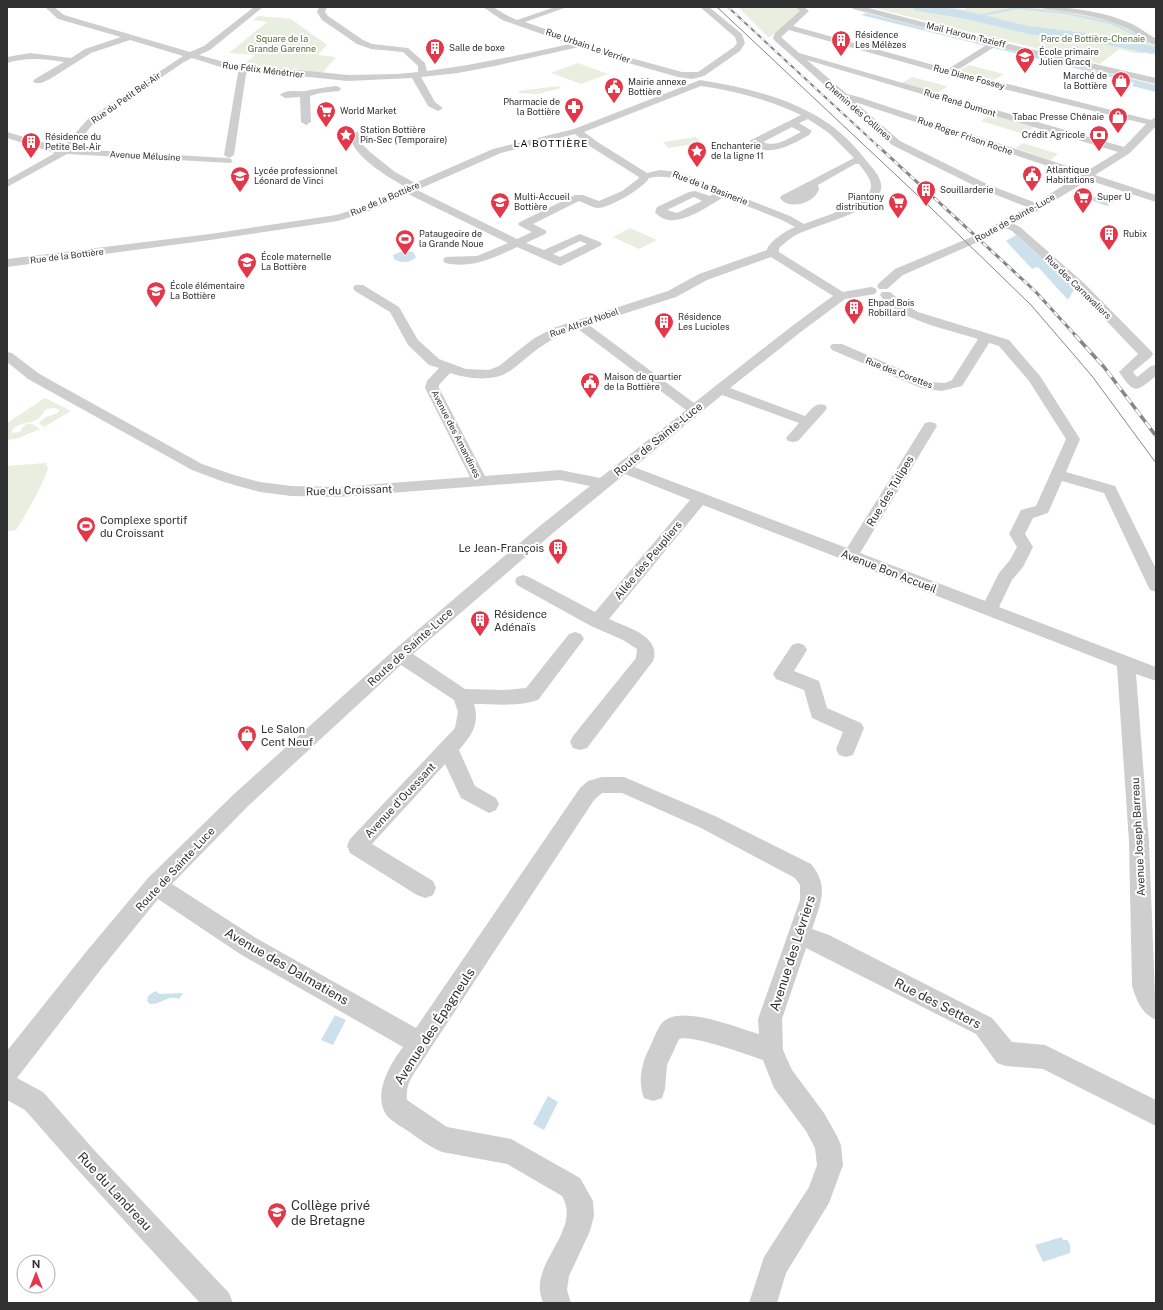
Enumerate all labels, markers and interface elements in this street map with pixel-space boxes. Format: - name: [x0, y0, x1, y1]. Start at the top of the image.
- street label: Mail Haroun Tazieff: [925, 19, 1007, 50]
- street label: Rue Urbain Le Verrier: [544, 26, 632, 65]
- building icon: Résidence Les Mélèzes: [830, 29, 852, 57]
- place label: Résidence Les Mélèzes: [855, 29, 907, 50]
- park label: Square de la Grande Garenne: [248, 33, 316, 54]
- park label: Parc de Bottière-Chenaie: [1041, 33, 1145, 44]
- building icon: Salle de boxe: [424, 37, 446, 65]
- place label: Salle de boxe: [449, 42, 505, 53]
- school or university icon: École primaire Julien Gracq: [1014, 46, 1036, 74]
- place label: École primaire Julien Gracq: [1039, 46, 1099, 67]
- street label: Rue Félix Ménétrier: [222, 59, 305, 80]
- street label: Rue Diane Fossey: [932, 62, 1006, 91]
- street label: Rue du Petit Bel-Air: [89, 69, 163, 126]
- place label: Marché de la Bottière: [1063, 70, 1107, 91]
- shop icon: Marché de la Bottière: [1110, 70, 1132, 98]
- public building icon: Mairie annexe Bottière: [603, 76, 625, 104]
- place label: Mairie annexe Bottière: [628, 76, 686, 97]
- street label: Chemin des Collines: [823, 79, 894, 143]
- street label: Rue René Dumont: [923, 86, 998, 119]
- place label: Pharmacie de la Bottière: [503, 96, 560, 117]
- pharmacy icon: Pharmacie de la Bottière: [563, 96, 585, 124]
- supermarket icon: World Market: [315, 100, 337, 128]
- place label: World Market: [340, 105, 397, 116]
- shop icon: Tabac Presse Chênaie: [1107, 106, 1129, 134]
- place label: Tabac Presse Chênaie: [1012, 111, 1104, 122]
- street label: Rue Roger Frison Roche: [916, 114, 1014, 157]
- place icon: Station Bottière Pin-Sec (Temporaire): [335, 124, 357, 152]
- place label: Station Bottière Pin-Sec (Temporaire): [360, 124, 447, 145]
- bank icon: Crédit Agricole: [1088, 124, 1110, 152]
- place label: Crédit Agricole: [1022, 129, 1085, 140]
- building icon: Résidence du Petite Bel-Air: [20, 131, 42, 159]
- place label: Résidence du Petite Bel-Air: [45, 131, 101, 152]
- district label: LA BOTTIÈRE: [514, 137, 588, 149]
- place icon: Enchanterie de la ligne 11: [686, 140, 708, 168]
- place label: Enchanterie de la ligne 11: [711, 140, 764, 161]
- street label: Avenue Mélusine: [109, 148, 181, 163]
- public building icon: Atlantique Habitations: [1021, 164, 1043, 192]
- place label: Atlantique Habitations: [1046, 164, 1095, 185]
- school or university icon: Lycée professionnel Léonard de Vinci: [229, 165, 251, 193]
- place label: Lycée professionnel Léonard de Vinci: [254, 165, 338, 186]
- street label: Rue de la Basinerie: [671, 168, 749, 207]
- street label: Rue de la Bottière: [349, 179, 421, 218]
- building icon: Souillarderie: [915, 179, 937, 207]
- place label: Souillarderie: [940, 184, 994, 195]
- supermarket icon: Super U: [1072, 186, 1094, 214]
- school or university icon: Multi-Accueil Bottière: [489, 191, 511, 219]
- place label: Multi-Accueil Bottière: [514, 191, 570, 212]
- place label: Piantony distribution: [836, 191, 884, 212]
- supermarket icon: Piantony distribution: [887, 191, 909, 219]
- street label: Route de Sainte-Luce: [973, 191, 1057, 244]
- place label: Super U: [1097, 191, 1131, 202]
- building icon: Rubix: [1098, 223, 1120, 251]
- sports icon: Pataugeoire de la Grande Noue: [394, 228, 416, 256]
- place label: Pataugeoire de la Grande Noue: [419, 228, 484, 249]
- place label: Rubix: [1123, 228, 1147, 239]
- street label: Rue de la Bottière: [29, 246, 104, 265]
- school or university icon: École maternelle La Bottière: [236, 251, 258, 279]
- place label: École maternelle La Bottière: [261, 251, 331, 272]
- street label: Rue des Carnavaliers: [1043, 252, 1114, 321]
- school or university icon: École élémentaire La Bottière: [145, 280, 167, 308]
- place label: École élémentaire La Bottière: [170, 280, 245, 301]
- building icon: Ehpad Bois Robillard: [843, 297, 865, 325]
- place label: Ehpad Bois Robillard: [868, 297, 915, 318]
- street label: Rue Alfred Nobel: [548, 306, 620, 339]
- building icon: Résidence Les Lucioles: [653, 311, 675, 339]
- place label: Résidence Les Lucioles: [678, 311, 730, 332]
- street label: Rue des Corettes: [864, 355, 935, 391]
- public building icon: Maison de quartier de la Bottière: [579, 371, 601, 399]
- place label: Maison de quartier de la Bottière: [604, 371, 682, 392]
- street label: Avenue des Amandines: [430, 388, 484, 480]
- street label: Route de Sainte-Luce: [612, 400, 704, 478]
- street label: Rue des Tulipes: [864, 453, 916, 528]
- street label: Rue du Croissant: [306, 482, 392, 498]
- place label: Complexe sportif du Croissant: [100, 514, 188, 539]
- sports icon: Complexe sportif du Croissant: [75, 515, 97, 543]
- street label: Allée des Peupliers: [612, 518, 684, 601]
- building icon: Le Jean-François: [547, 537, 569, 565]
- place label: Le Jean-François: [458, 542, 544, 555]
- street label: Avenue Bon Accueil: [840, 547, 938, 595]
- street label: Route de Sainte-Luce: [365, 606, 455, 688]
- place label: Résidence Adénaïs: [494, 608, 547, 633]
- building icon: Résidence Adénaïs: [469, 609, 491, 637]
- place label: Le Salon Cent Neuf: [261, 723, 314, 748]
- shop icon: Le Salon Cent Neuf: [236, 724, 258, 752]
- street label: Avenue d'Ouessant: [362, 760, 438, 840]
- street label: Avenue Joseph Barreau: [1129, 777, 1147, 897]
- street label: Route de Sainte-Luce: [133, 825, 217, 913]
- street label: Avenue des Lévriers: [767, 893, 818, 1013]
- street label: Avenue des Dalmatiens: [222, 925, 351, 1008]
- street label: Avenue des Épagneuls: [390, 965, 478, 1087]
- street label: Rue des Setters: [892, 975, 984, 1032]
- street label: Rue du Landreau: [74, 1149, 155, 1234]
- place label: Collège privé de Bretagne: [291, 1198, 370, 1228]
- school or university icon: Collège privé de Bretagne: [266, 1201, 288, 1229]
- north arrow: [16, 1254, 56, 1294]
- text: N: [32, 1258, 40, 1270]

